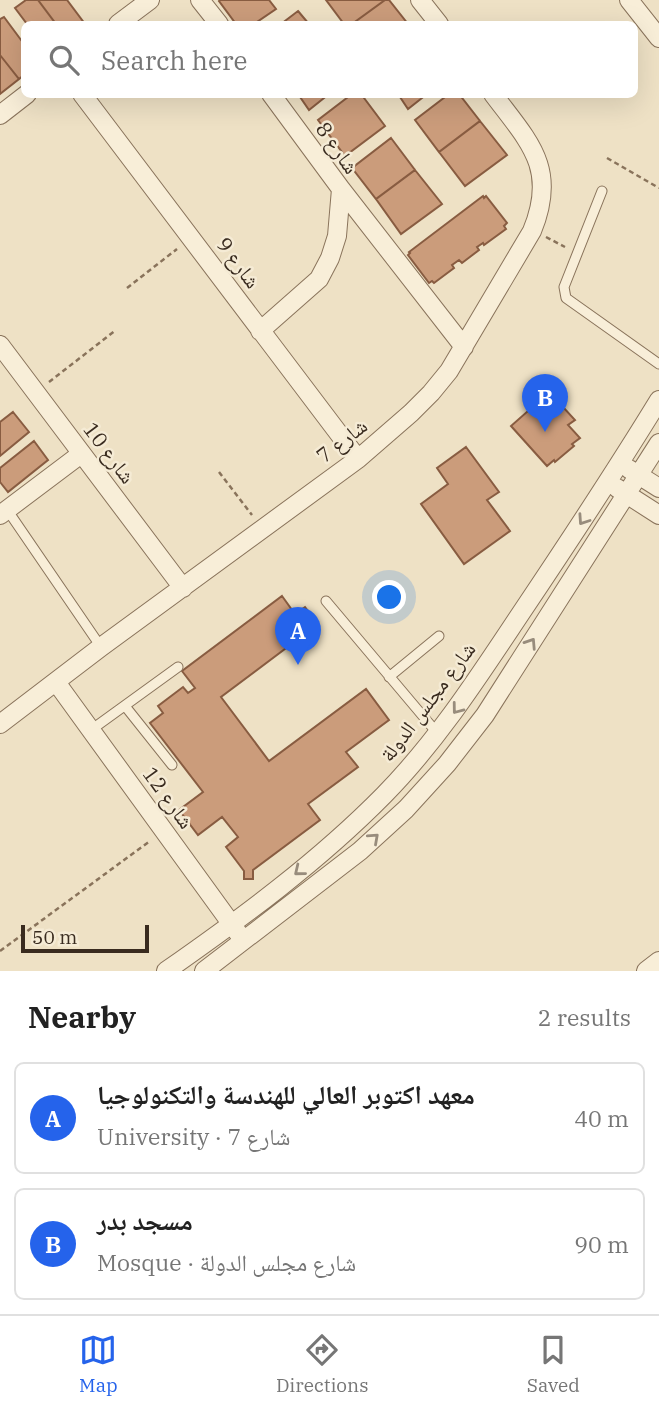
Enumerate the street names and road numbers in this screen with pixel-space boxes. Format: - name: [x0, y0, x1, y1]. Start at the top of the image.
- street label: شارع 8: [310, 116, 366, 179]
- street label: شارع 9: [210, 231, 267, 294]
- street label: شارع 7: [310, 412, 373, 469]
- street label: شارع 10: [78, 416, 142, 489]
- street label: شارع مجلس الدولة: [373, 636, 481, 767]
- street label: شارع 12: [137, 761, 201, 834]

